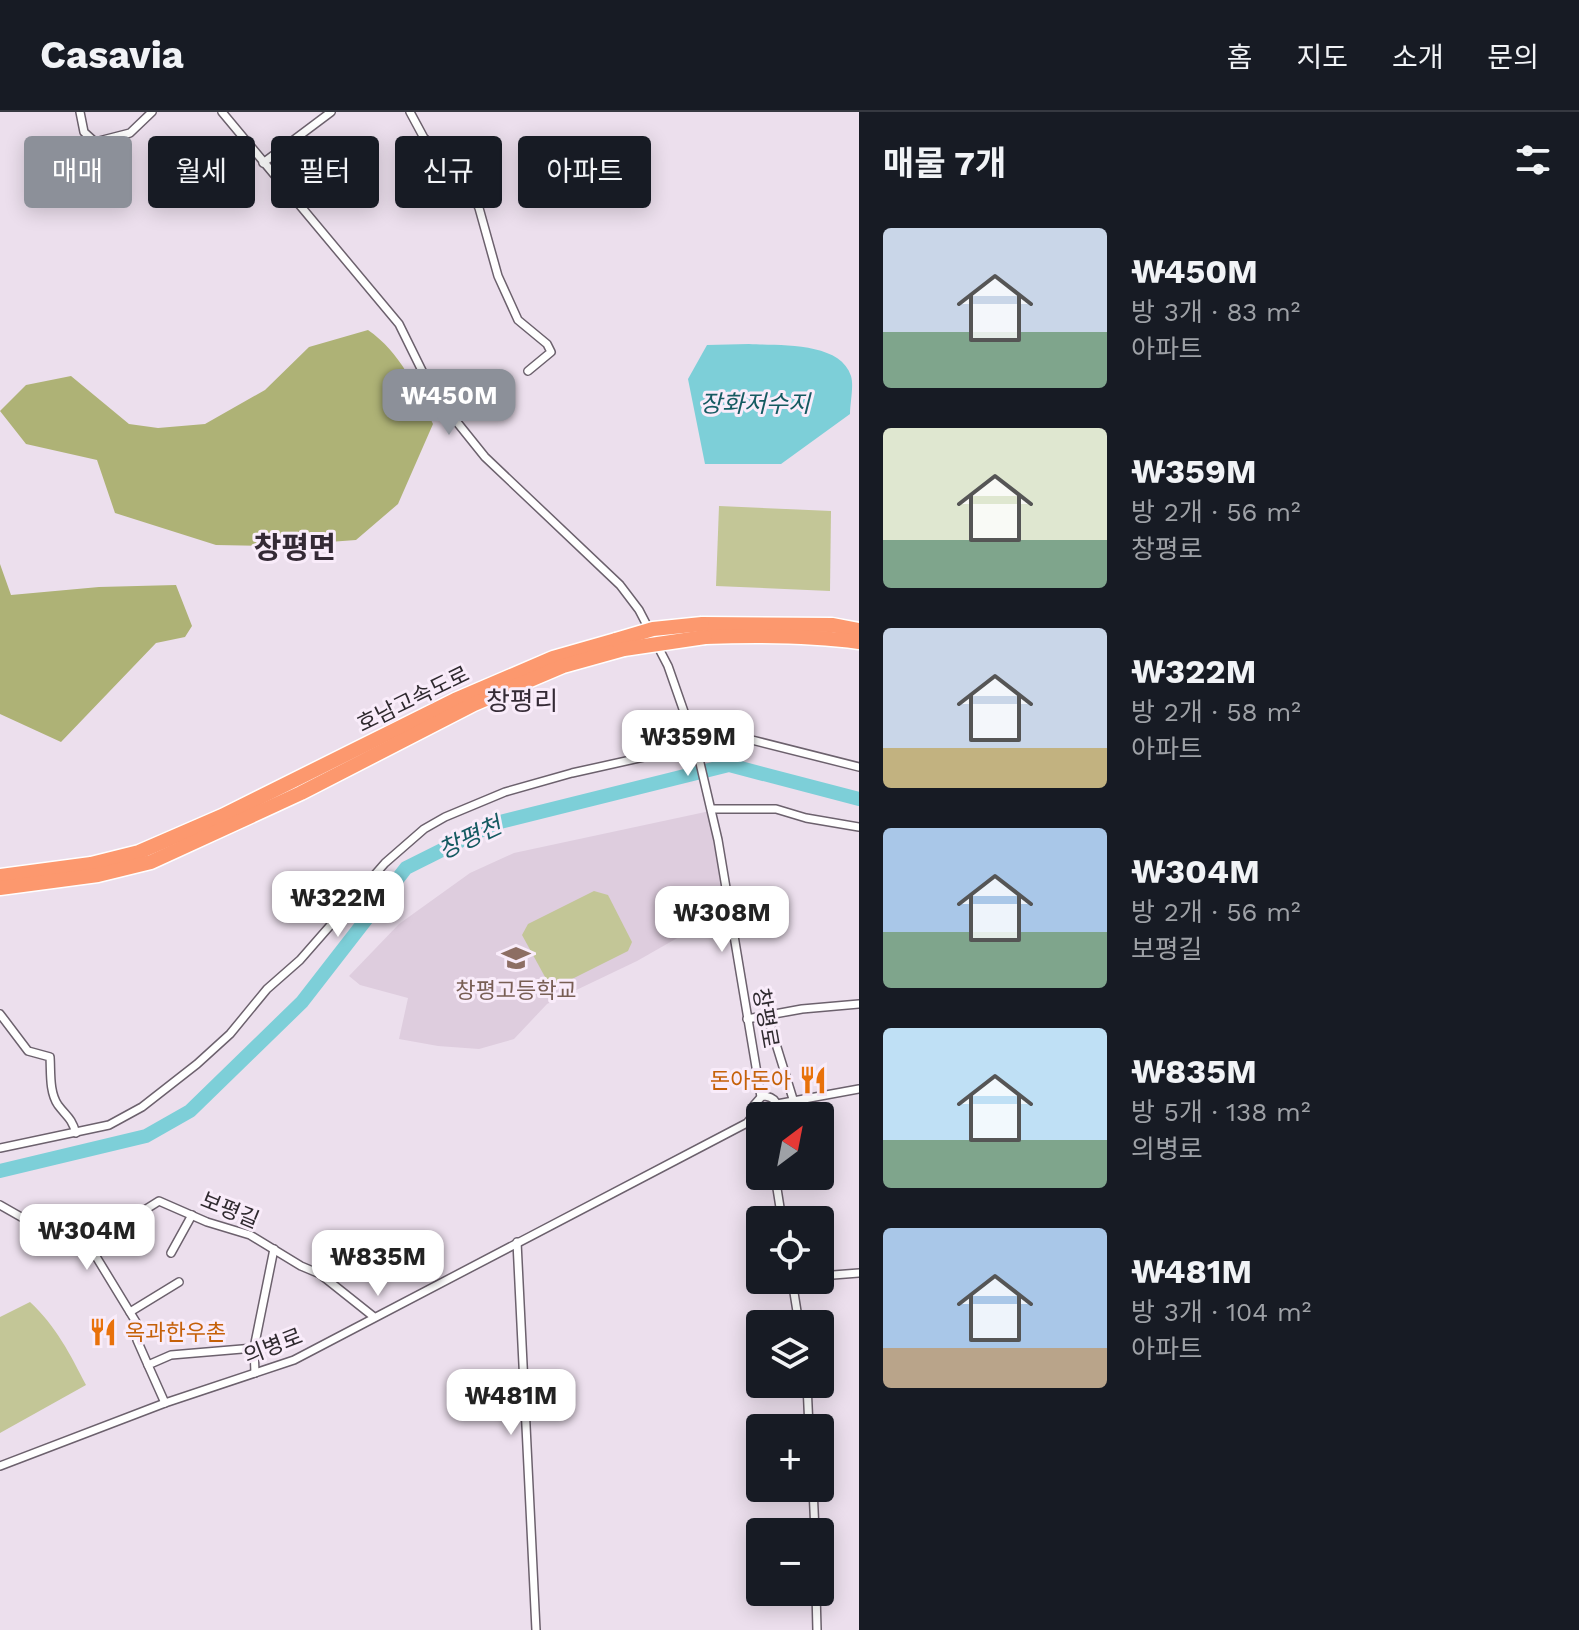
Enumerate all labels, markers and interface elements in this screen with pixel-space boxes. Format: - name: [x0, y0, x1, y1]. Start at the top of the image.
- text: Casavia: [40, 33, 184, 77]
- text: 홈: [1227, 41, 1252, 74]
- text: 지도: [1296, 41, 1348, 74]
- text: 소개: [1392, 41, 1443, 74]
- text: 문의: [1487, 41, 1539, 74]
- chip: 매매: [24, 136, 132, 208]
- chip: 월세: [148, 136, 255, 208]
- chip: 필터: [271, 136, 379, 208]
- chip: 신규: [395, 136, 502, 208]
- chip: 아파트: [518, 136, 651, 208]
- icon: filters: [1511, 138, 1555, 182]
- text: 매물 7개: [883, 143, 1006, 183]
- text: ₩450M: [1131, 251, 1258, 291]
- icon: home: [947, 260, 1043, 356]
- text: 방 3개 · 83 m²: [1131, 297, 1300, 327]
- text: 아파트: [1131, 334, 1203, 364]
- pin: ₩450M: [393, 369, 505, 437]
- text: ₩450M: [400, 380, 498, 410]
- water label: 장화저수지: [700, 390, 812, 418]
- text: ₩359M: [1131, 451, 1257, 491]
- icon: home: [947, 460, 1043, 556]
- text: 방 2개 · 56 m²: [1131, 497, 1301, 527]
- district label: 창평면: [254, 530, 336, 565]
- text: 창평로: [1131, 534, 1203, 564]
- text: ₩322M: [1131, 651, 1257, 691]
- icon: home: [947, 660, 1043, 756]
- street label: 호남고속도로: [353, 661, 473, 737]
- district label: 창평리: [486, 686, 558, 716]
- text: 방 2개 · 58 m²: [1131, 697, 1301, 727]
- pin: ₩359M: [632, 710, 744, 778]
- text: ₩359M: [640, 721, 736, 751]
- text: 아파트: [1131, 734, 1203, 764]
- water label: 창평천: [434, 810, 509, 865]
- text: ₩304M: [1131, 851, 1260, 891]
- icon: home: [947, 860, 1043, 956]
- pin: ₩322M: [282, 871, 394, 939]
- text: ₩322M: [290, 882, 386, 912]
- pin: ₩308M: [666, 886, 778, 954]
- text: ₩308M: [673, 897, 771, 927]
- text: 방 2개 · 56 m²: [1131, 897, 1301, 927]
- text: 보평길: [1131, 934, 1203, 964]
- school or university icon: 창평고등학교: [501, 943, 531, 973]
- place label: 창평고등학교: [455, 978, 577, 1003]
- street label: 창평로: [748, 986, 784, 1050]
- text: ₩835M: [1131, 1051, 1257, 1091]
- icon: home: [947, 1060, 1043, 1156]
- restaurant icon: 돈아돈아: [798, 1065, 828, 1095]
- place label: 돈아돈아: [710, 1068, 791, 1093]
- text: 방 5개 · 138 m²: [1131, 1097, 1310, 1127]
- north arrow: [746, 1102, 834, 1190]
- map controls: [746, 1102, 834, 1606]
- text: 의병로: [1131, 1134, 1203, 1164]
- street label: 보평길: [197, 1187, 263, 1233]
- pin: ₩304M: [31, 1204, 143, 1272]
- button: locate: [746, 1206, 834, 1294]
- text: ₩304M: [38, 1215, 136, 1245]
- pin: ₩835M: [322, 1230, 434, 1298]
- text: ₩835M: [330, 1241, 426, 1271]
- text: ₩481M: [1131, 1251, 1252, 1291]
- icon: home: [947, 1260, 1043, 1356]
- text: 방 3개 · 104 m²: [1131, 1297, 1311, 1327]
- button: layers: [746, 1310, 834, 1398]
- restaurant icon: 옥과한우촌: [88, 1317, 118, 1347]
- place label: 옥과한우촌: [125, 1320, 226, 1345]
- street label: 의병로: [240, 1323, 306, 1369]
- text: 아파트: [1131, 1334, 1203, 1364]
- pin: ₩481M: [455, 1369, 567, 1437]
- text: ₩481M: [465, 1380, 557, 1410]
- button: +: [746, 1414, 834, 1502]
- button: −: [746, 1518, 834, 1606]

